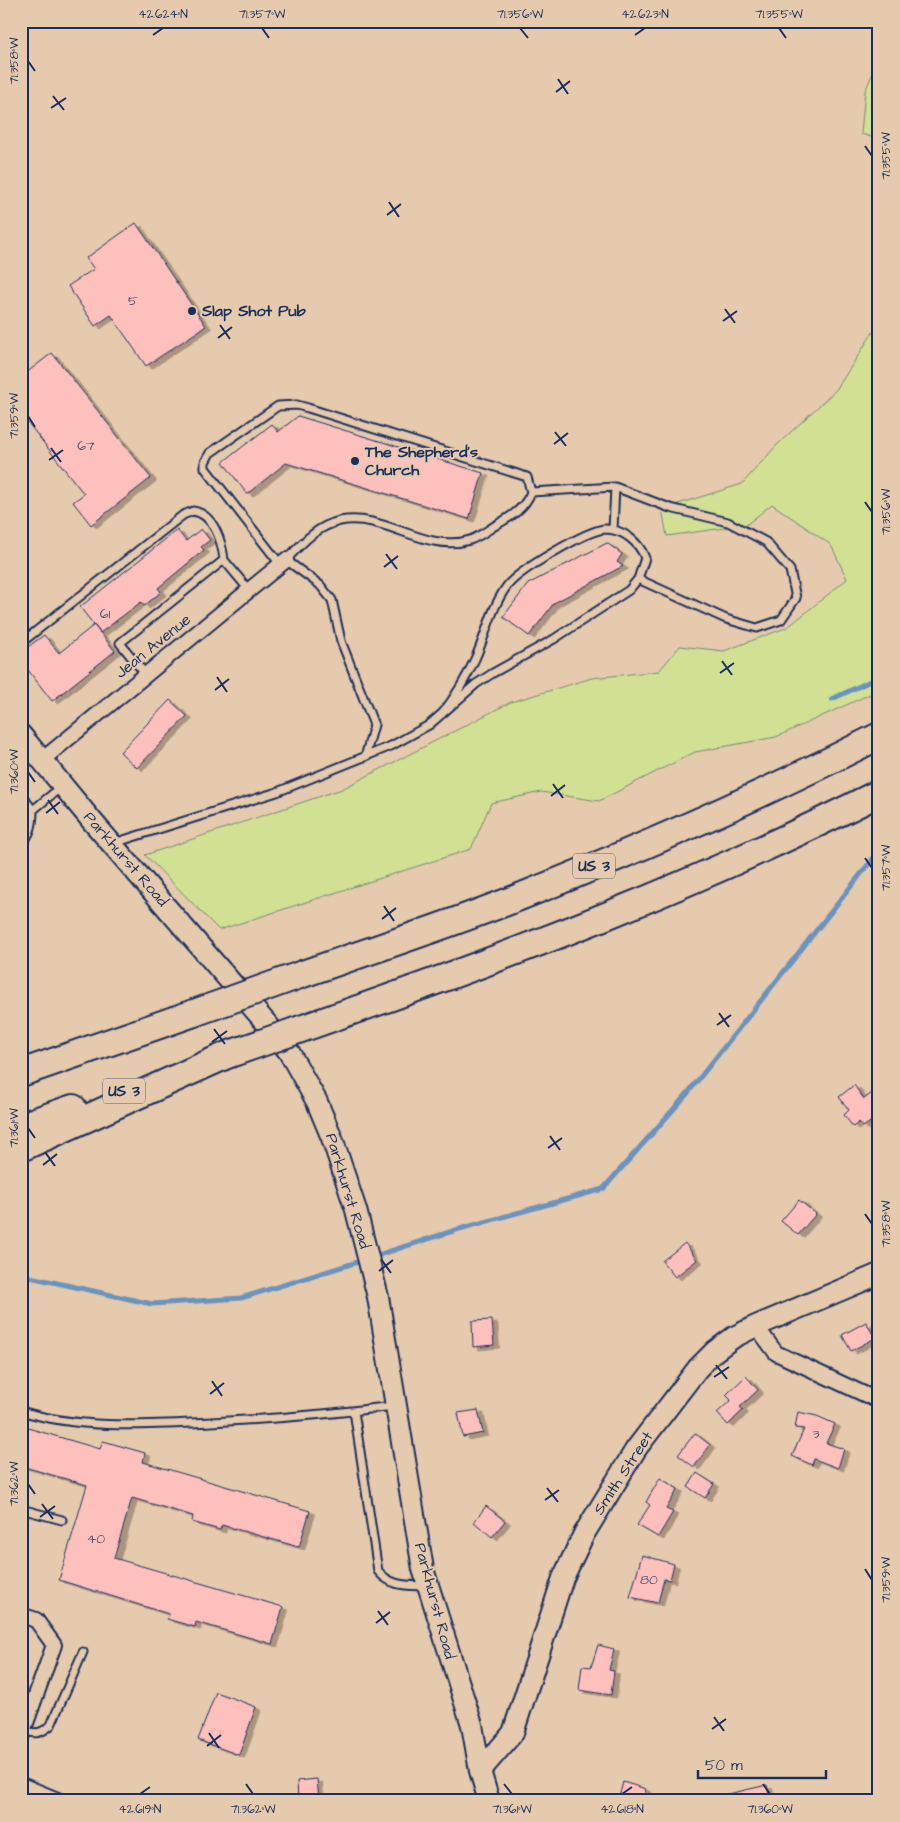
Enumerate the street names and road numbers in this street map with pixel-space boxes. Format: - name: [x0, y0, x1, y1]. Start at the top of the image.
- street label: Jean Avenue: [110, 608, 196, 683]
- street label: Parkhurst Road: [78, 807, 174, 911]
- road number: US 3: [573, 854, 615, 878]
- road number: US 3: [103, 1078, 145, 1104]
- street label: Parkhurst Road: [320, 1131, 376, 1251]
- street label: Smith Street: [588, 1427, 658, 1519]
- street label: Parkhurst Road: [409, 1540, 461, 1662]

